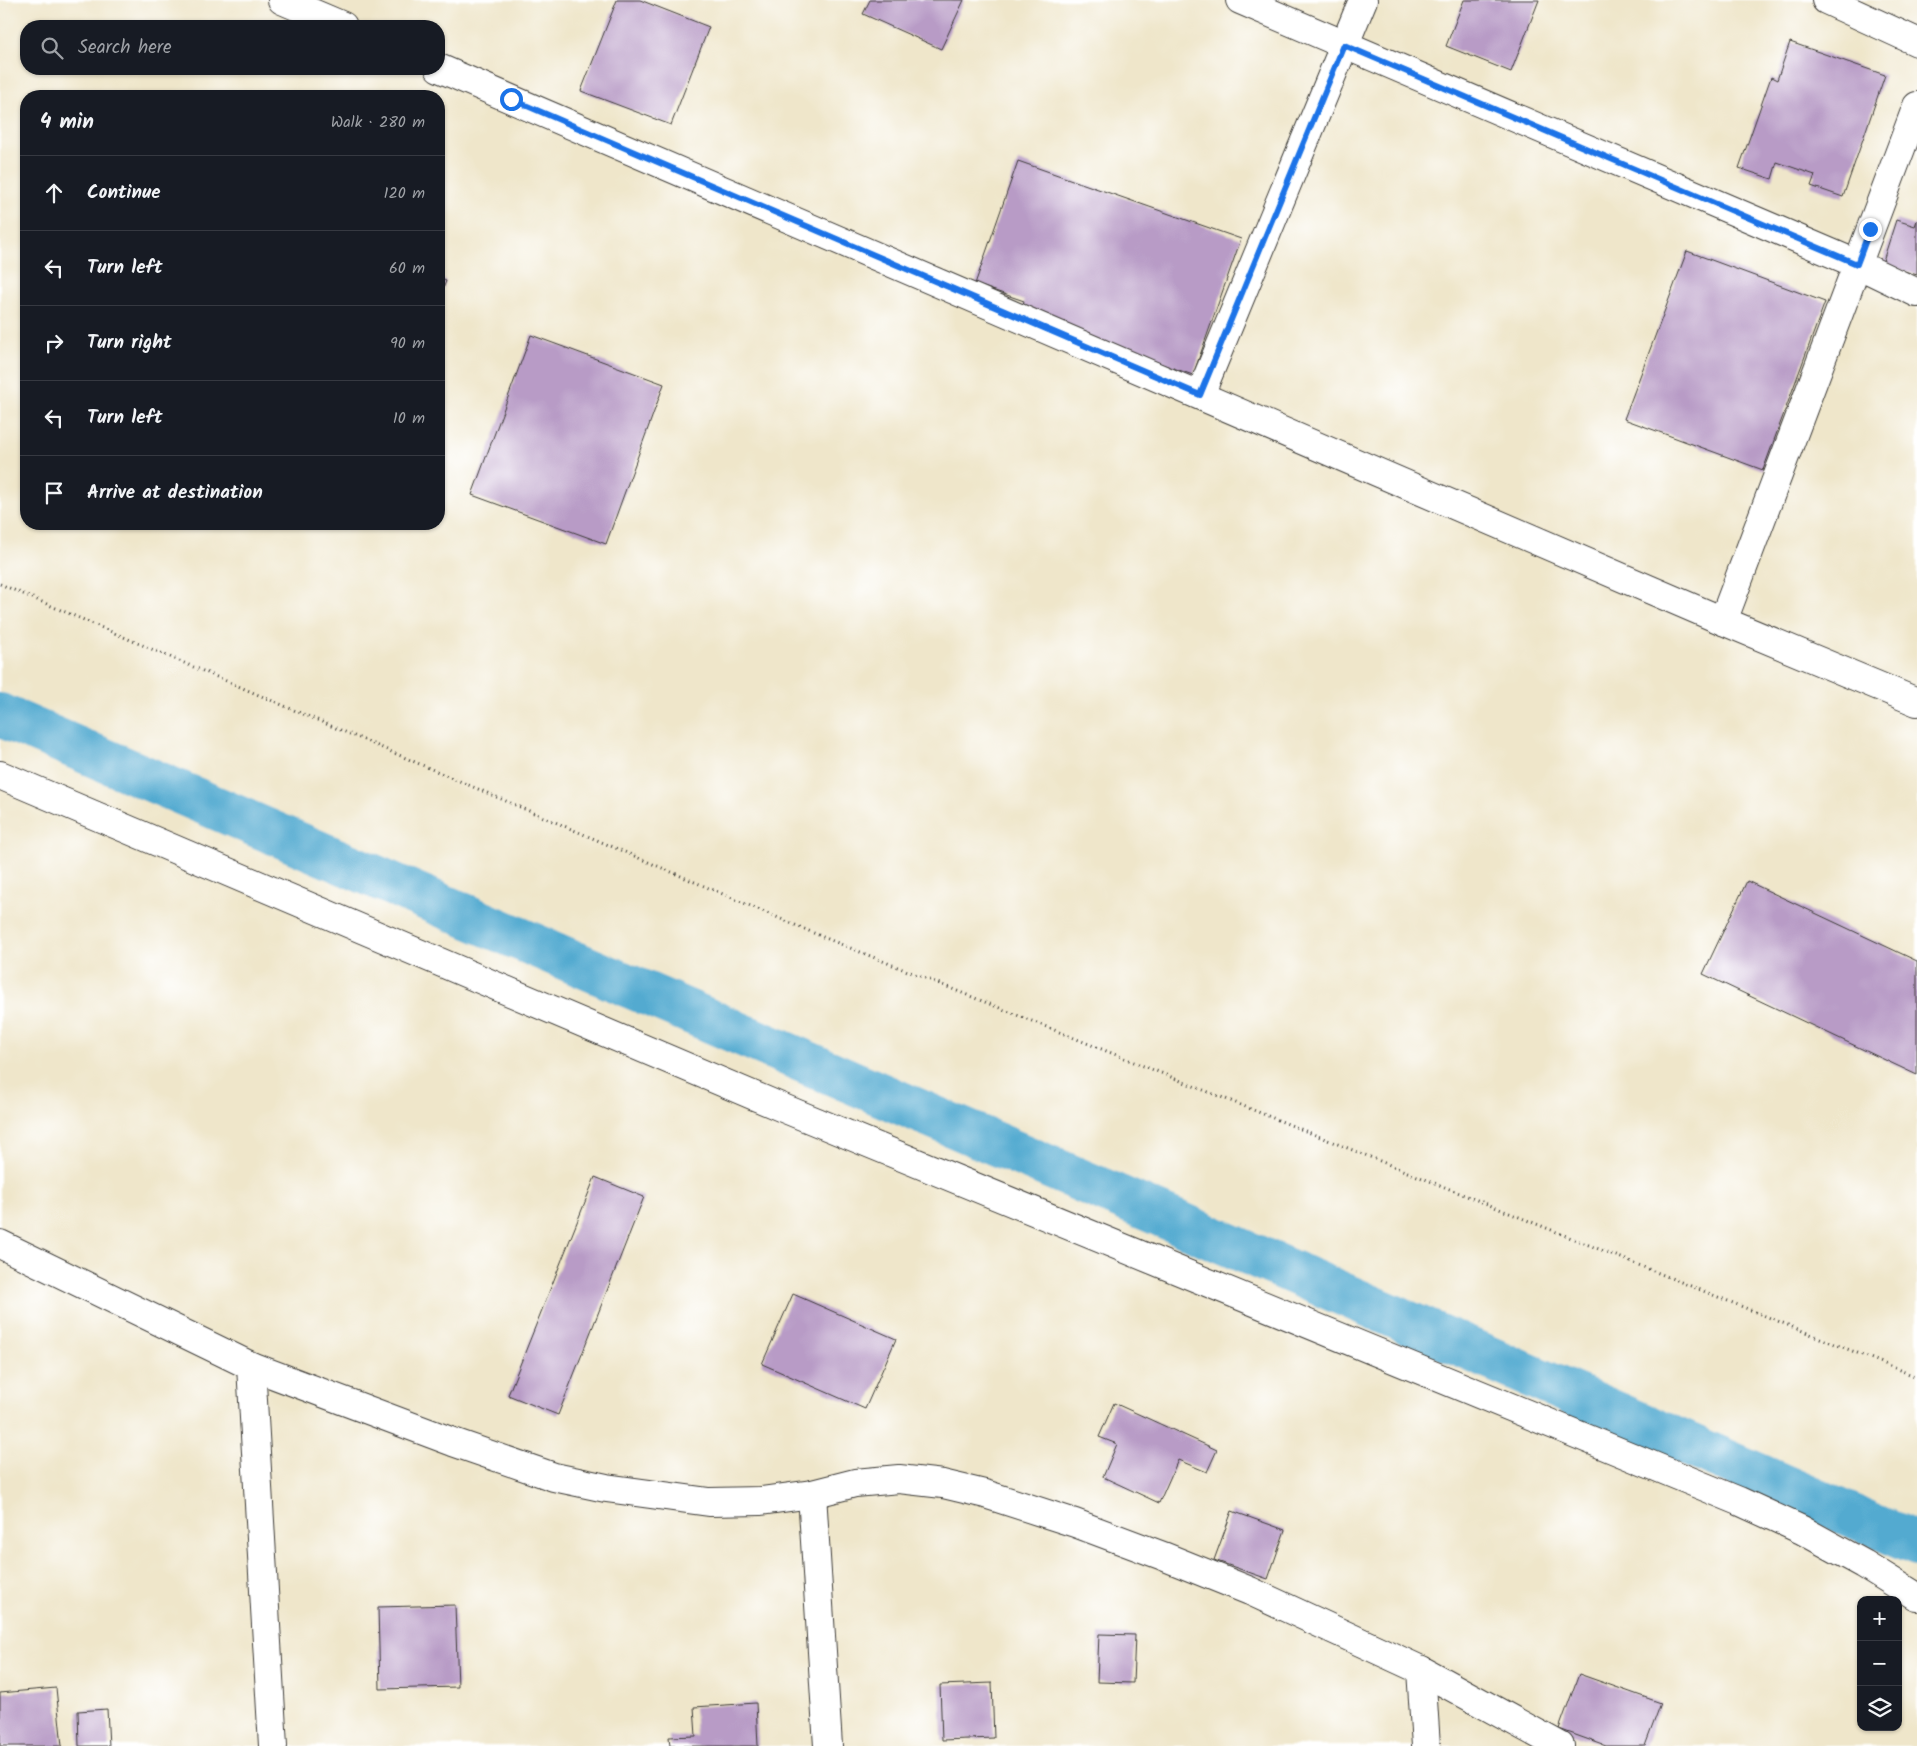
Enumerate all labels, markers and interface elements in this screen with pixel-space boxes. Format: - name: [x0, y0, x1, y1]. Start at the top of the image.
- search box: [20, 20, 445, 75]
- text: Search here: [78, 33, 172, 63]
- icon: search: [38, 34, 66, 62]
- route start: [500, 88, 523, 111]
- text: 4 min: [40, 106, 94, 139]
- text: Walk · 280 m: [331, 110, 425, 135]
- text: Continue: [87, 178, 160, 208]
- icon: ahead: [40, 179, 68, 207]
- text: 120 m: [384, 181, 425, 206]
- route end: [1859, 218, 1882, 241]
- text: Turn left: [87, 253, 162, 283]
- icon: left: [40, 254, 68, 282]
- text: 60 m: [389, 256, 425, 281]
- text: Turn right: [87, 328, 172, 358]
- icon: right: [40, 329, 68, 357]
- text: 90 m: [390, 331, 425, 356]
- text: Turn left: [87, 403, 162, 433]
- icon: left: [40, 404, 68, 432]
- text: 10 m: [393, 406, 425, 431]
- text: Arrive at destination: [87, 478, 263, 508]
- icon: arrive: [40, 479, 68, 507]
- map controls: [1857, 1596, 1902, 1731]
- button: +: [1857, 1596, 1902, 1641]
- button: −: [1857, 1641, 1902, 1686]
- button: layers: [1857, 1686, 1902, 1731]

